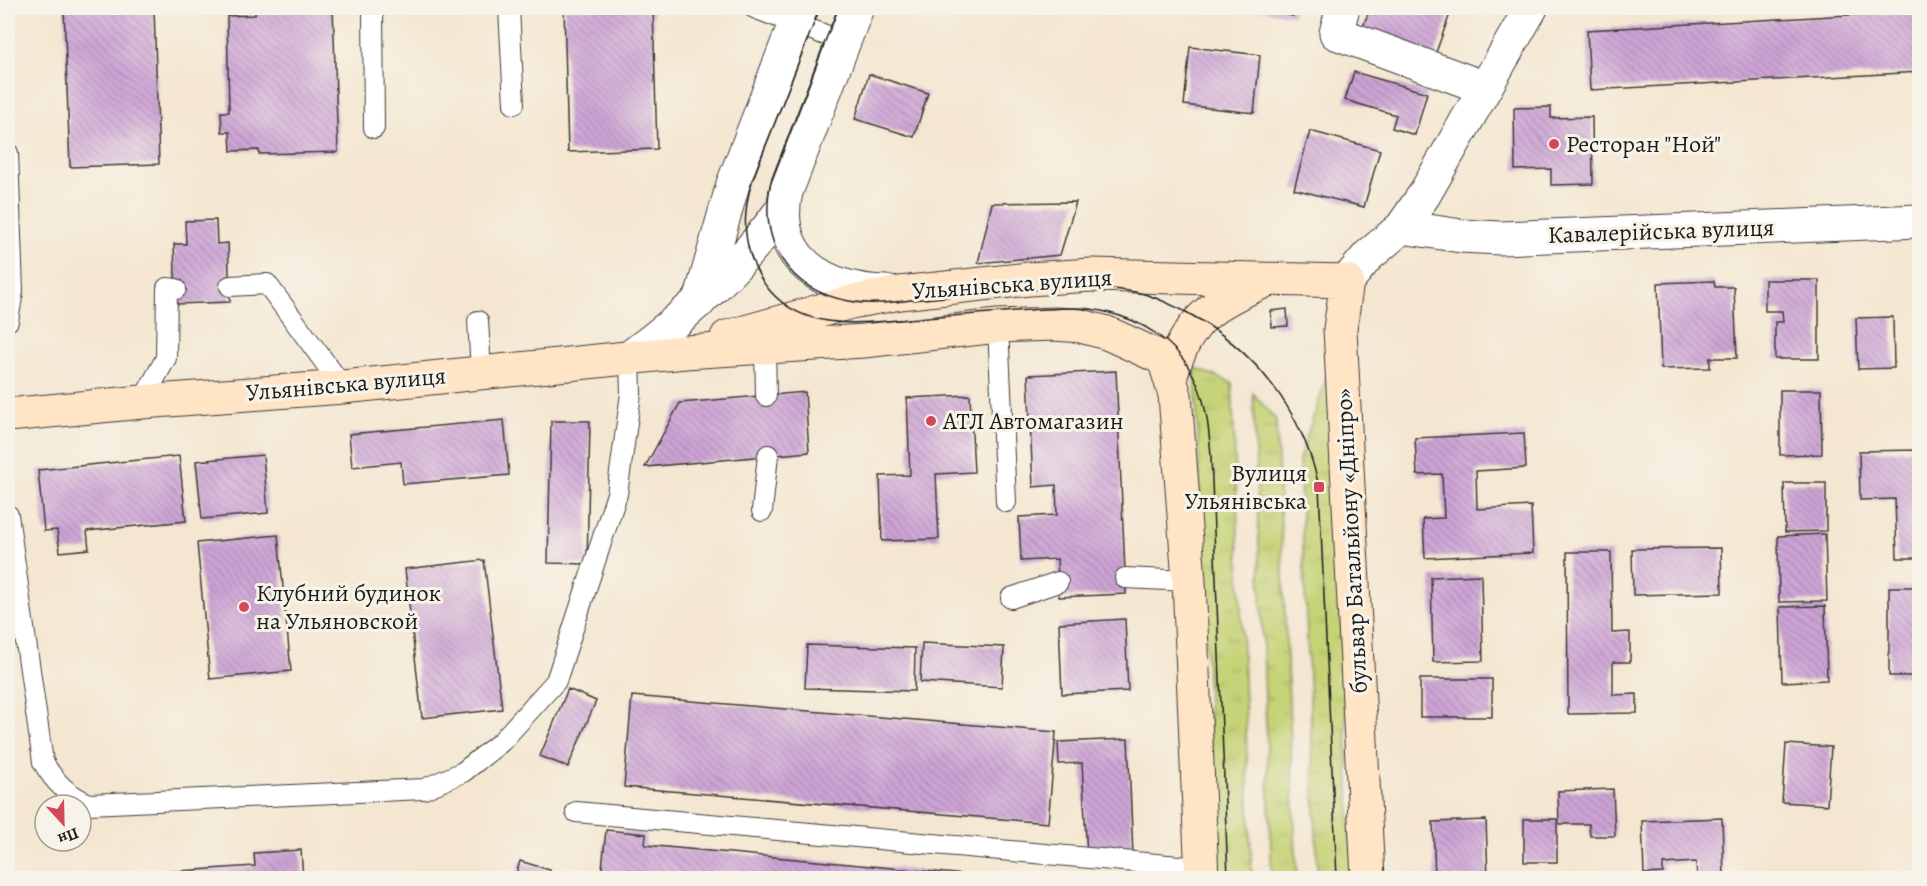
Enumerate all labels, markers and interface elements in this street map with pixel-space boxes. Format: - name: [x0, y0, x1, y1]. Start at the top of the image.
- place label: Ресторан "Ной": [1566, 128, 1721, 160]
- marker: Ресторан "Ной": [1547, 137, 1561, 151]
- street label: Кавалерійська вулиця: [1547, 211, 1775, 251]
- street label: Ульянівська вулиця: [911, 261, 1113, 307]
- street label: Ульянівська вулиця: [245, 359, 447, 409]
- street label: бульвар Батальйону «Дніпро»: [1327, 388, 1375, 694]
- place label: АТЛ Автомагазин: [942, 405, 1124, 437]
- marker: АТЛ Автомагазин: [924, 414, 938, 428]
- place label: Вулиця Ульянівська: [1185, 457, 1307, 517]
- marker: Вулиця Ульянівська: [1312, 480, 1326, 494]
- place label: Клубний будинок на Ульяновской: [256, 577, 441, 637]
- marker: Клубний будинок на Ульяновской: [237, 600, 251, 614]
- north arrow: [33, 793, 93, 853]
- text: Пн: [54, 822, 82, 850]

